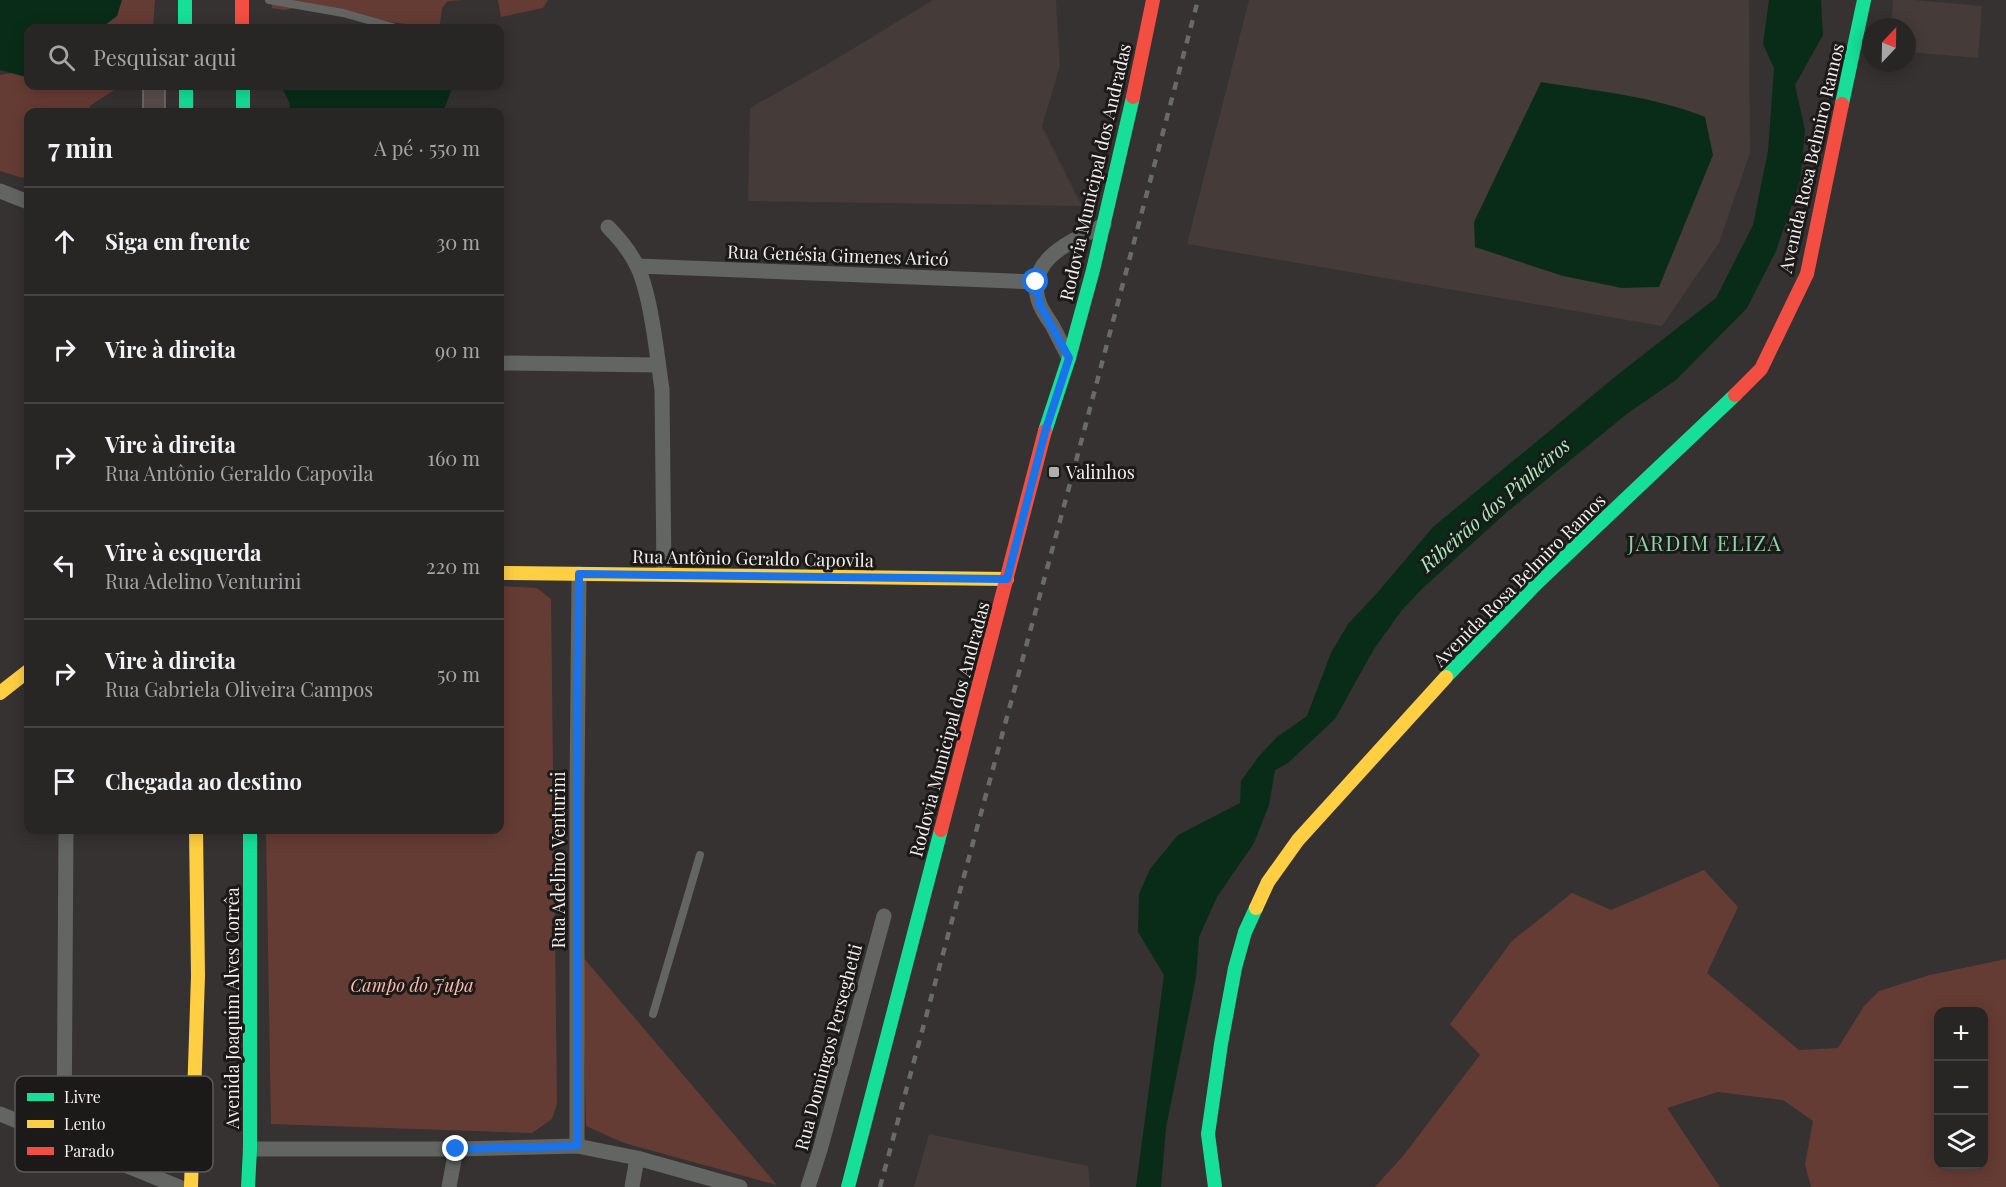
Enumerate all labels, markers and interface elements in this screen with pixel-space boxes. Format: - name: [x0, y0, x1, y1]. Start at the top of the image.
- north arrow: [1862, 18, 1916, 72]
- search box: [24, 24, 504, 90]
- icon: search: [45, 41, 78, 74]
- street label: Rodovia Municipal dos Andradas: [1054, 41, 1136, 303]
- street label: Avenida Rosa Belmiro Ramos: [1773, 41, 1849, 276]
- text: Pesquisar aqui: [93, 42, 236, 72]
- text: 7 min: [48, 130, 113, 165]
- text: A pé · 550 m: [374, 134, 480, 161]
- icon: ahead: [48, 225, 81, 258]
- text: Siga em frente: [105, 226, 250, 256]
- text: 30 m: [436, 228, 480, 255]
- street label: Rua Genésia Gimenes Aricó: [727, 239, 949, 271]
- route start: [1022, 268, 1048, 294]
- icon: right: [48, 333, 81, 366]
- text: Vire à direita: [105, 334, 236, 364]
- text: 90 m: [435, 336, 480, 363]
- text: Vire à direita: [105, 429, 236, 459]
- water label: Ribeirão dos Pinheiros: [1412, 431, 1575, 578]
- icon: right: [48, 441, 81, 474]
- text: 160 m: [428, 444, 480, 471]
- text: Rua Antônio Geraldo Capovila: [105, 459, 374, 486]
- place label: Valinhos: [1065, 460, 1135, 484]
- marker: Valinhos: [1047, 465, 1061, 479]
- street label: Avenida Rosa Belmiro Ramos: [1427, 488, 1611, 672]
- district label: JARDIM ELIZA: [1627, 528, 1782, 556]
- text: Vire à esquerda: [105, 537, 262, 567]
- street label: Rua Antônio Geraldo Capovila: [632, 544, 874, 572]
- icon: left: [48, 549, 81, 582]
- text: 220 m: [426, 552, 480, 579]
- text: Rua Adelino Venturini: [105, 567, 301, 594]
- street label: Rodovia Municipal dos Andradas: [903, 599, 995, 859]
- text: Vire à direita: [105, 645, 236, 675]
- icon: right: [48, 657, 81, 690]
- text: 50 m: [437, 660, 480, 687]
- text: Rua Gabriela Oliveira Campos: [105, 675, 373, 702]
- icon: arrive: [48, 765, 81, 798]
- text: Chegada ao destino: [105, 766, 302, 796]
- street label: Rua Adelino Venturini: [546, 772, 570, 948]
- street label: Avenida Joaquim Alves Corrêa: [220, 887, 244, 1130]
- street label: Rua Domingos Perseghetti: [789, 941, 867, 1153]
- park label: Campo do Jupa: [350, 973, 474, 997]
- map controls: [1934, 1007, 1988, 1169]
- button: +: [1934, 1007, 1988, 1061]
- button: −: [1934, 1061, 1988, 1115]
- legend: [15, 1076, 213, 1172]
- text: Livre: [64, 1086, 101, 1107]
- text: Lento: [64, 1113, 106, 1134]
- button: layers: [1934, 1115, 1988, 1169]
- route end: [442, 1135, 468, 1161]
- text: Parado: [64, 1140, 115, 1161]

